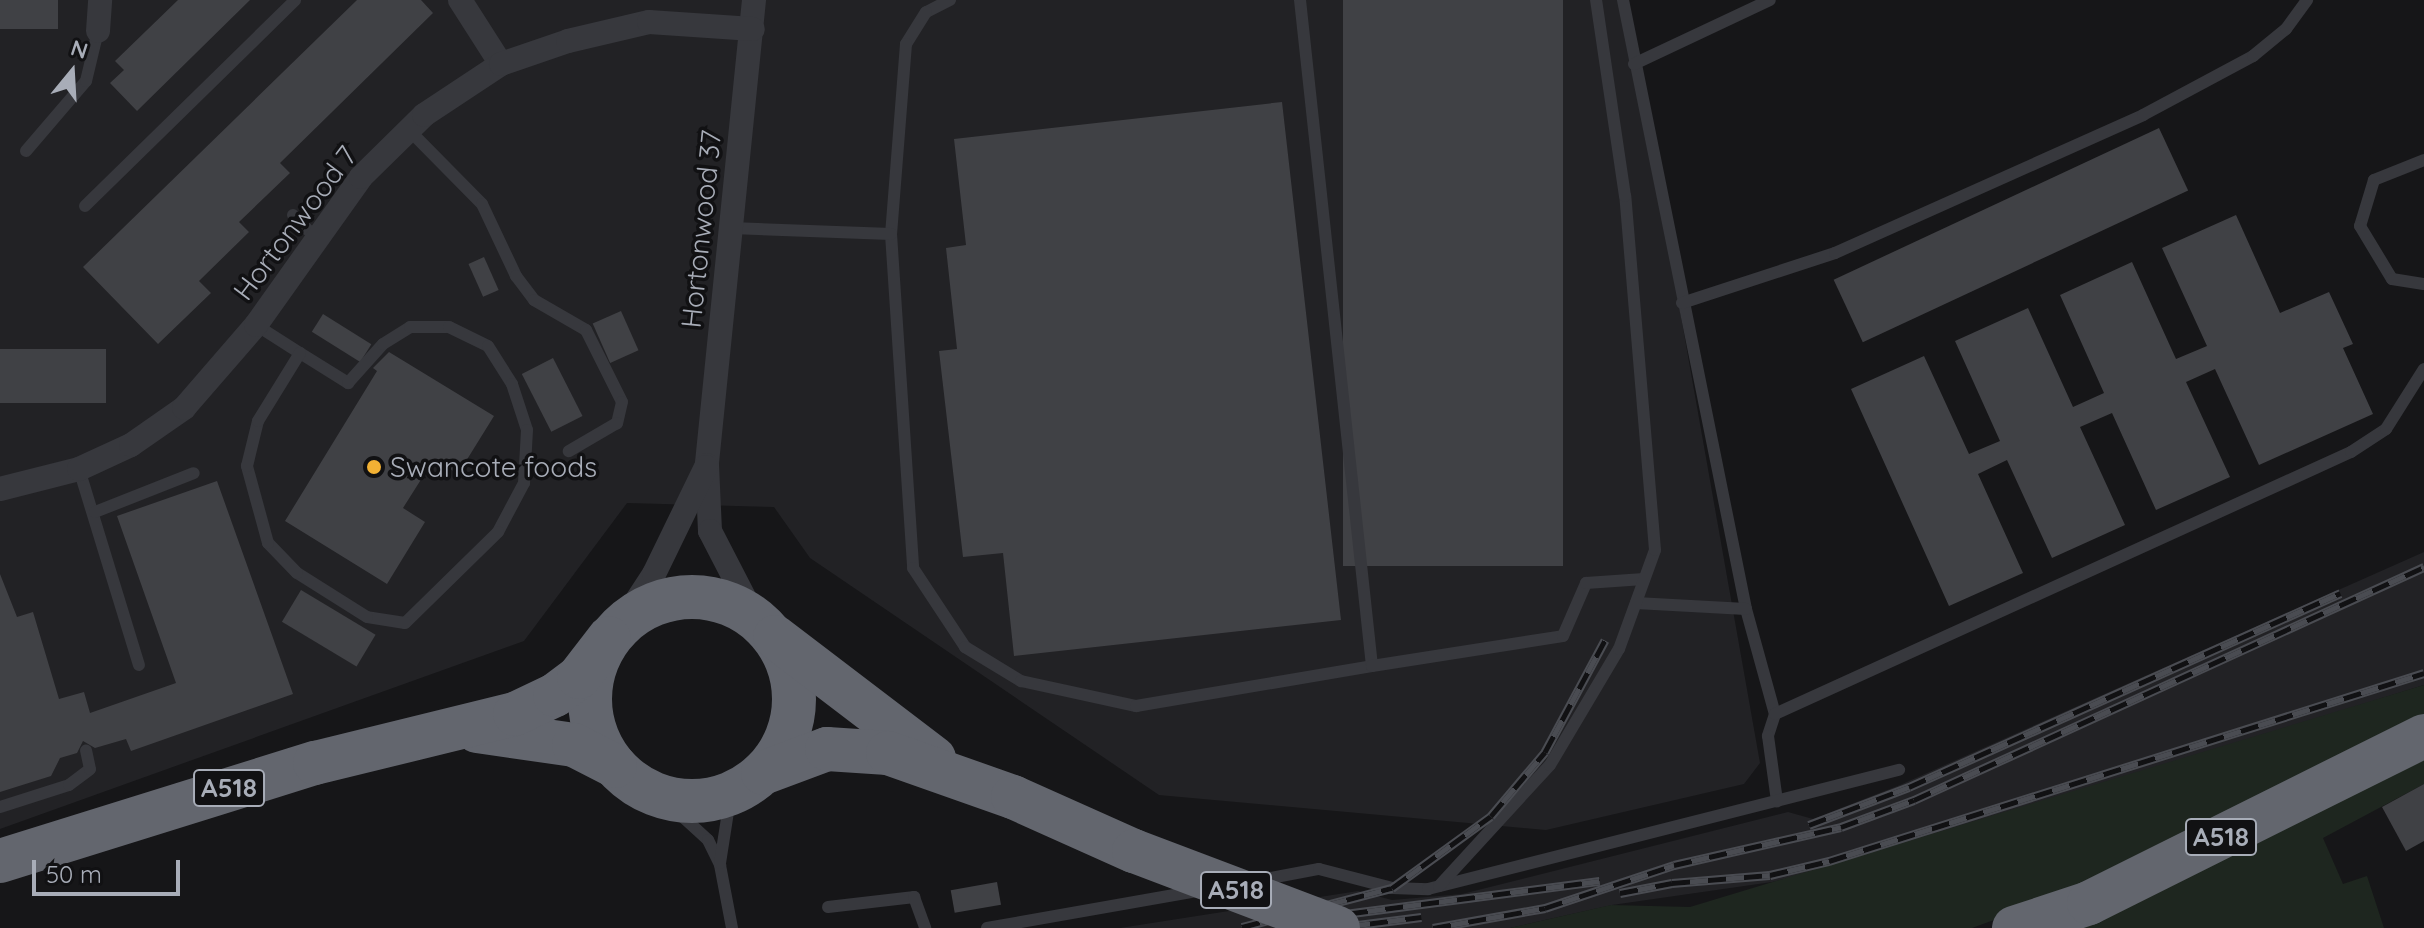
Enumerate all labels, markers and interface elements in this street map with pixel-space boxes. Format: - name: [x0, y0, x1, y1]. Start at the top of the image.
- north arrow: [32, 32, 112, 112]
- text: N: [67, 33, 91, 65]
- street label: Hortonwood 37: [674, 128, 728, 330]
- street label: Hortonwood 7: [226, 139, 364, 307]
- place label: Swancote foods: [390, 450, 597, 484]
- marker: Swancote foods: [365, 458, 383, 476]
- road number: A518: [193, 766, 265, 810]
- road number: A518: [2185, 815, 2257, 859]
- scale bar: [36, 844, 184, 894]
- text: 50 m: [46, 859, 102, 889]
- road number: A518: [1200, 868, 1272, 912]

